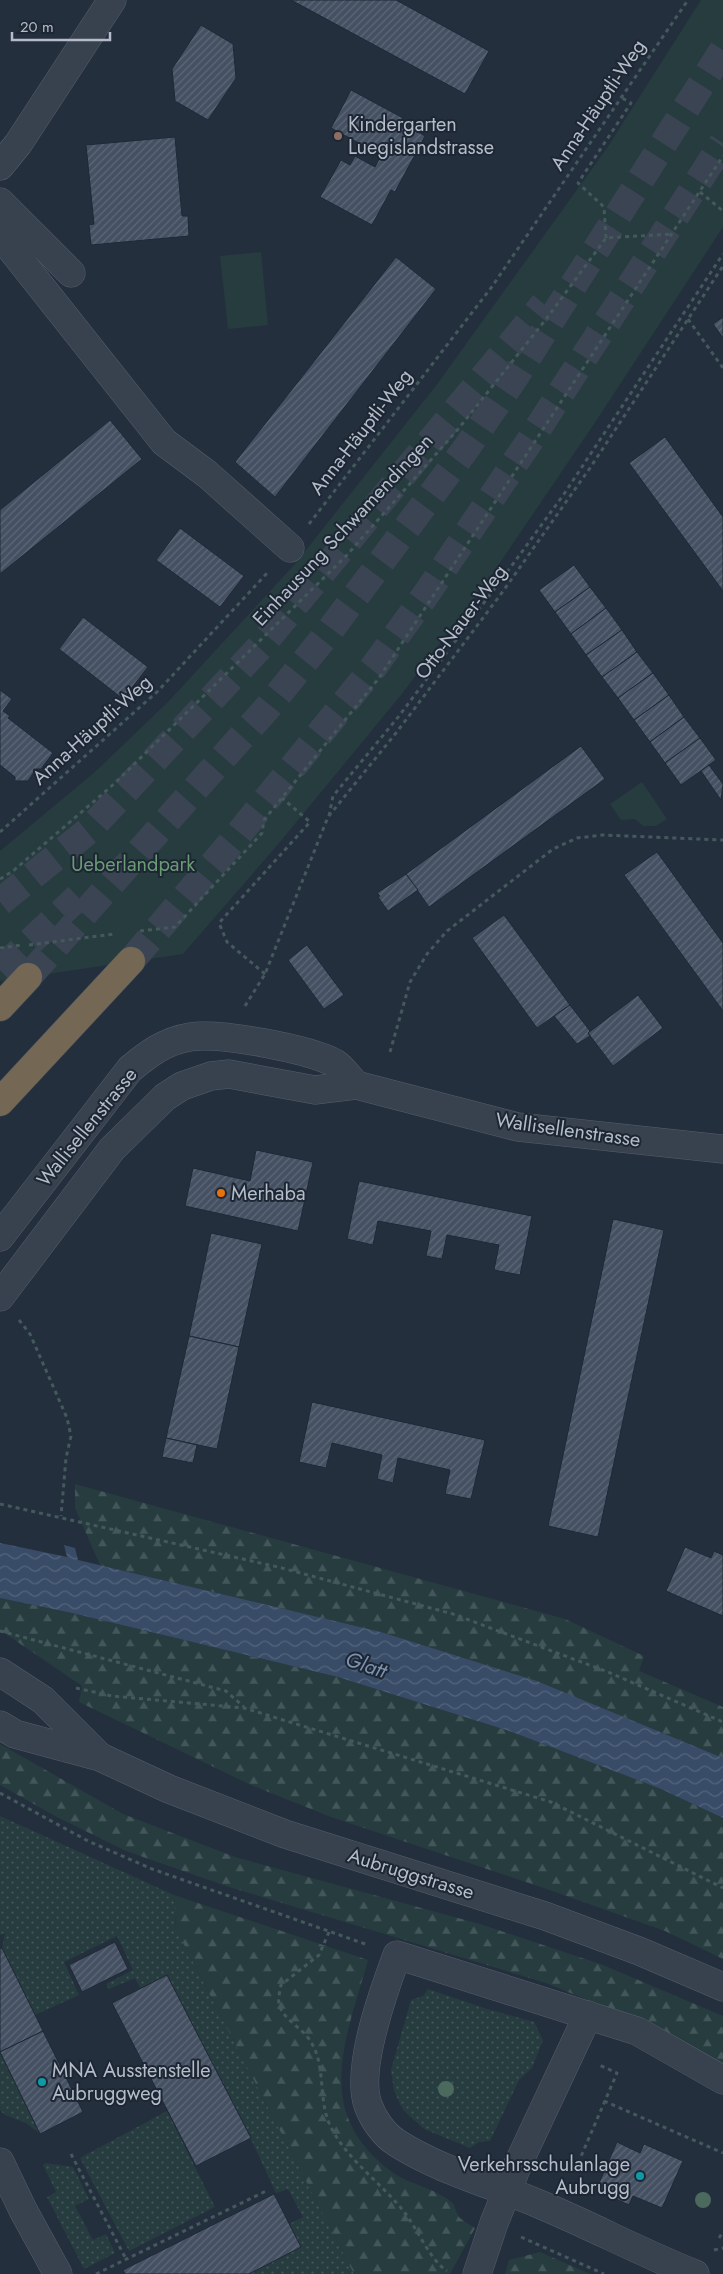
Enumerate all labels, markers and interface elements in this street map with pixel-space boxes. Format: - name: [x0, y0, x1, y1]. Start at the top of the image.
- scale bar: [12, 10, 110, 42]
- text: 20 m: [20, 16, 54, 38]
- street label: Anna-Häuptli-Weg: [543, 34, 653, 176]
- place label: Kindergarten Luegislandstrasse: [348, 110, 494, 162]
- marker: Kindergarten Luegislandstrasse: [332, 130, 344, 142]
- street label: Anna-Häuptli-Weg: [303, 363, 419, 501]
- street label: Einhausung Schwamendingen: [246, 427, 440, 633]
- street label: Otto-Nauer-Weg: [408, 558, 514, 686]
- street label: Anna-Häuptli-Weg: [26, 668, 158, 792]
- park label: Ueberlandpark: [71, 850, 195, 879]
- street label: Wallisellenstrasse: [30, 1061, 144, 1193]
- street label: Wallisellenstrasse: [494, 1105, 642, 1155]
- place label: Merhaba: [231, 1179, 306, 1208]
- marker: Merhaba: [215, 1187, 227, 1199]
- water label: Glatt: [341, 1644, 392, 1686]
- street label: Aubruggstrasse: [344, 1841, 478, 1907]
- place label: MNA Ausstenstelle Aubruggweg: [52, 2056, 211, 2108]
- marker: MNA Ausstenstelle Aubruggweg: [36, 2076, 48, 2088]
- place label: Verkehrsschulanlage Aubrugg: [458, 2150, 630, 2202]
- marker: Verkehrsschulanlage Aubrugg: [634, 2170, 646, 2182]

